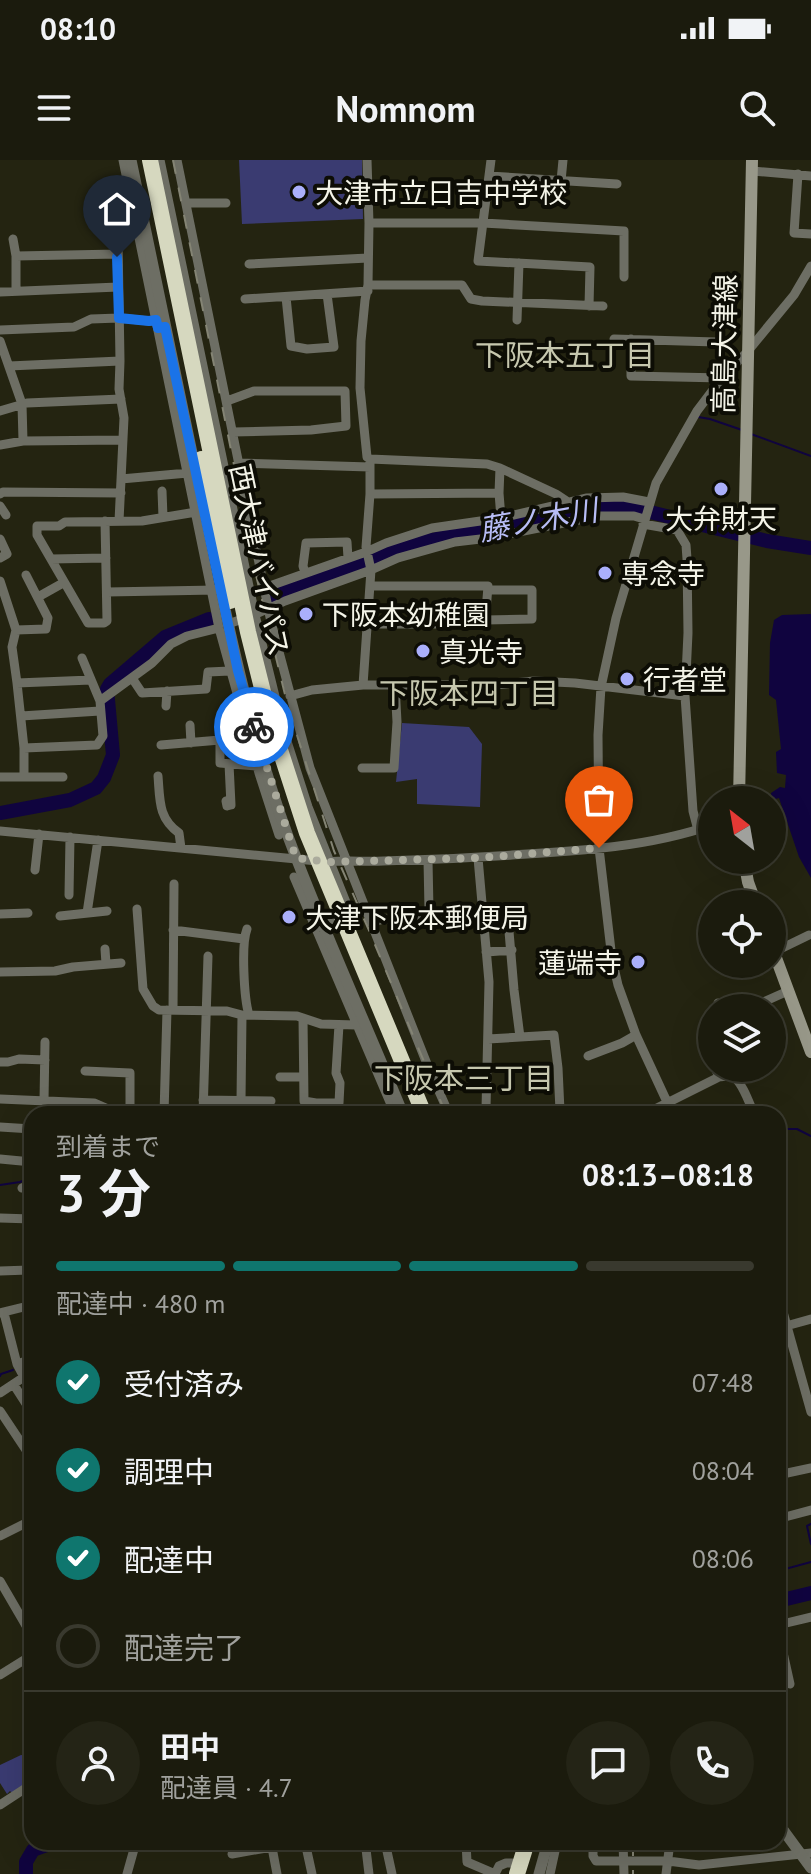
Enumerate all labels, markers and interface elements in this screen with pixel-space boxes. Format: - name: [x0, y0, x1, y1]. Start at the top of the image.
- text: 08:10: [40, 9, 116, 48]
- text: Nomnom: [336, 85, 475, 132]
- icon: menu: [32, 86, 76, 130]
- icon: search: [735, 86, 779, 130]
- place label: 大津市立日吉中学校: [315, 174, 567, 211]
- pin: [83, 175, 151, 257]
- marker: 大津市立日吉中学校: [290, 183, 308, 201]
- icon: home: [95, 187, 139, 231]
- street label: 高島大津線: [704, 274, 744, 414]
- district label: 下阪本五丁目: [475, 335, 655, 374]
- street label: 西大津バイパス: [222, 461, 298, 659]
- marker: 大弁財天: [712, 480, 730, 498]
- water label: 藤ノ木川: [476, 489, 603, 549]
- place label: 大弁財天: [665, 500, 777, 537]
- place label: 専念寺: [621, 555, 705, 592]
- marker: 専念寺: [596, 564, 614, 582]
- place label: 下阪本幼稚園: [322, 596, 490, 633]
- marker: 下阪本幼稚園: [297, 605, 315, 623]
- place label: 真光寺: [439, 633, 523, 670]
- marker: 真光寺: [414, 642, 432, 660]
- place label: 行者堂: [643, 661, 727, 698]
- marker: 行者堂: [618, 670, 636, 688]
- district label: 下阪本四丁目: [379, 673, 559, 712]
- courier: [214, 687, 294, 767]
- icon: bike: [232, 705, 276, 749]
- pin: [565, 766, 633, 848]
- icon: bag: [577, 778, 621, 822]
- north arrow: [698, 786, 786, 874]
- map controls: [698, 786, 786, 1082]
- button: locate: [698, 890, 786, 978]
- place label: 大津下阪本郵便局: [305, 899, 529, 936]
- marker: 大津下阪本郵便局: [280, 908, 298, 926]
- place label: 蓮端寺: [538, 944, 622, 981]
- marker: 蓮端寺: [629, 953, 647, 971]
- button: layers: [698, 994, 786, 1082]
- district label: 下阪本三丁目: [374, 1058, 554, 1097]
- text: 到着まで: [56, 1130, 160, 1163]
- text: 08:13–08:18: [582, 1155, 754, 1194]
- text: 3 分: [56, 1159, 151, 1226]
- text: 配達中 · 480 m: [56, 1287, 225, 1320]
- icon: check: [56, 1360, 100, 1404]
- text: 受付済み: [124, 1364, 244, 1403]
- text: 07:48: [692, 1366, 754, 1399]
- icon: check: [56, 1448, 100, 1492]
- text: 調理中: [124, 1452, 214, 1491]
- text: 08:04: [692, 1454, 754, 1487]
- icon: check: [56, 1536, 100, 1580]
- text: 配達中: [124, 1540, 214, 1579]
- text: 08:06: [692, 1542, 754, 1575]
- text: 配達完了: [124, 1628, 244, 1667]
- button: person: [56, 1721, 140, 1805]
- button: chat: [566, 1721, 650, 1805]
- button: phone: [670, 1721, 754, 1805]
- text: 田中: [160, 1727, 220, 1766]
- text: 配達員 · 4.7: [160, 1771, 293, 1804]

